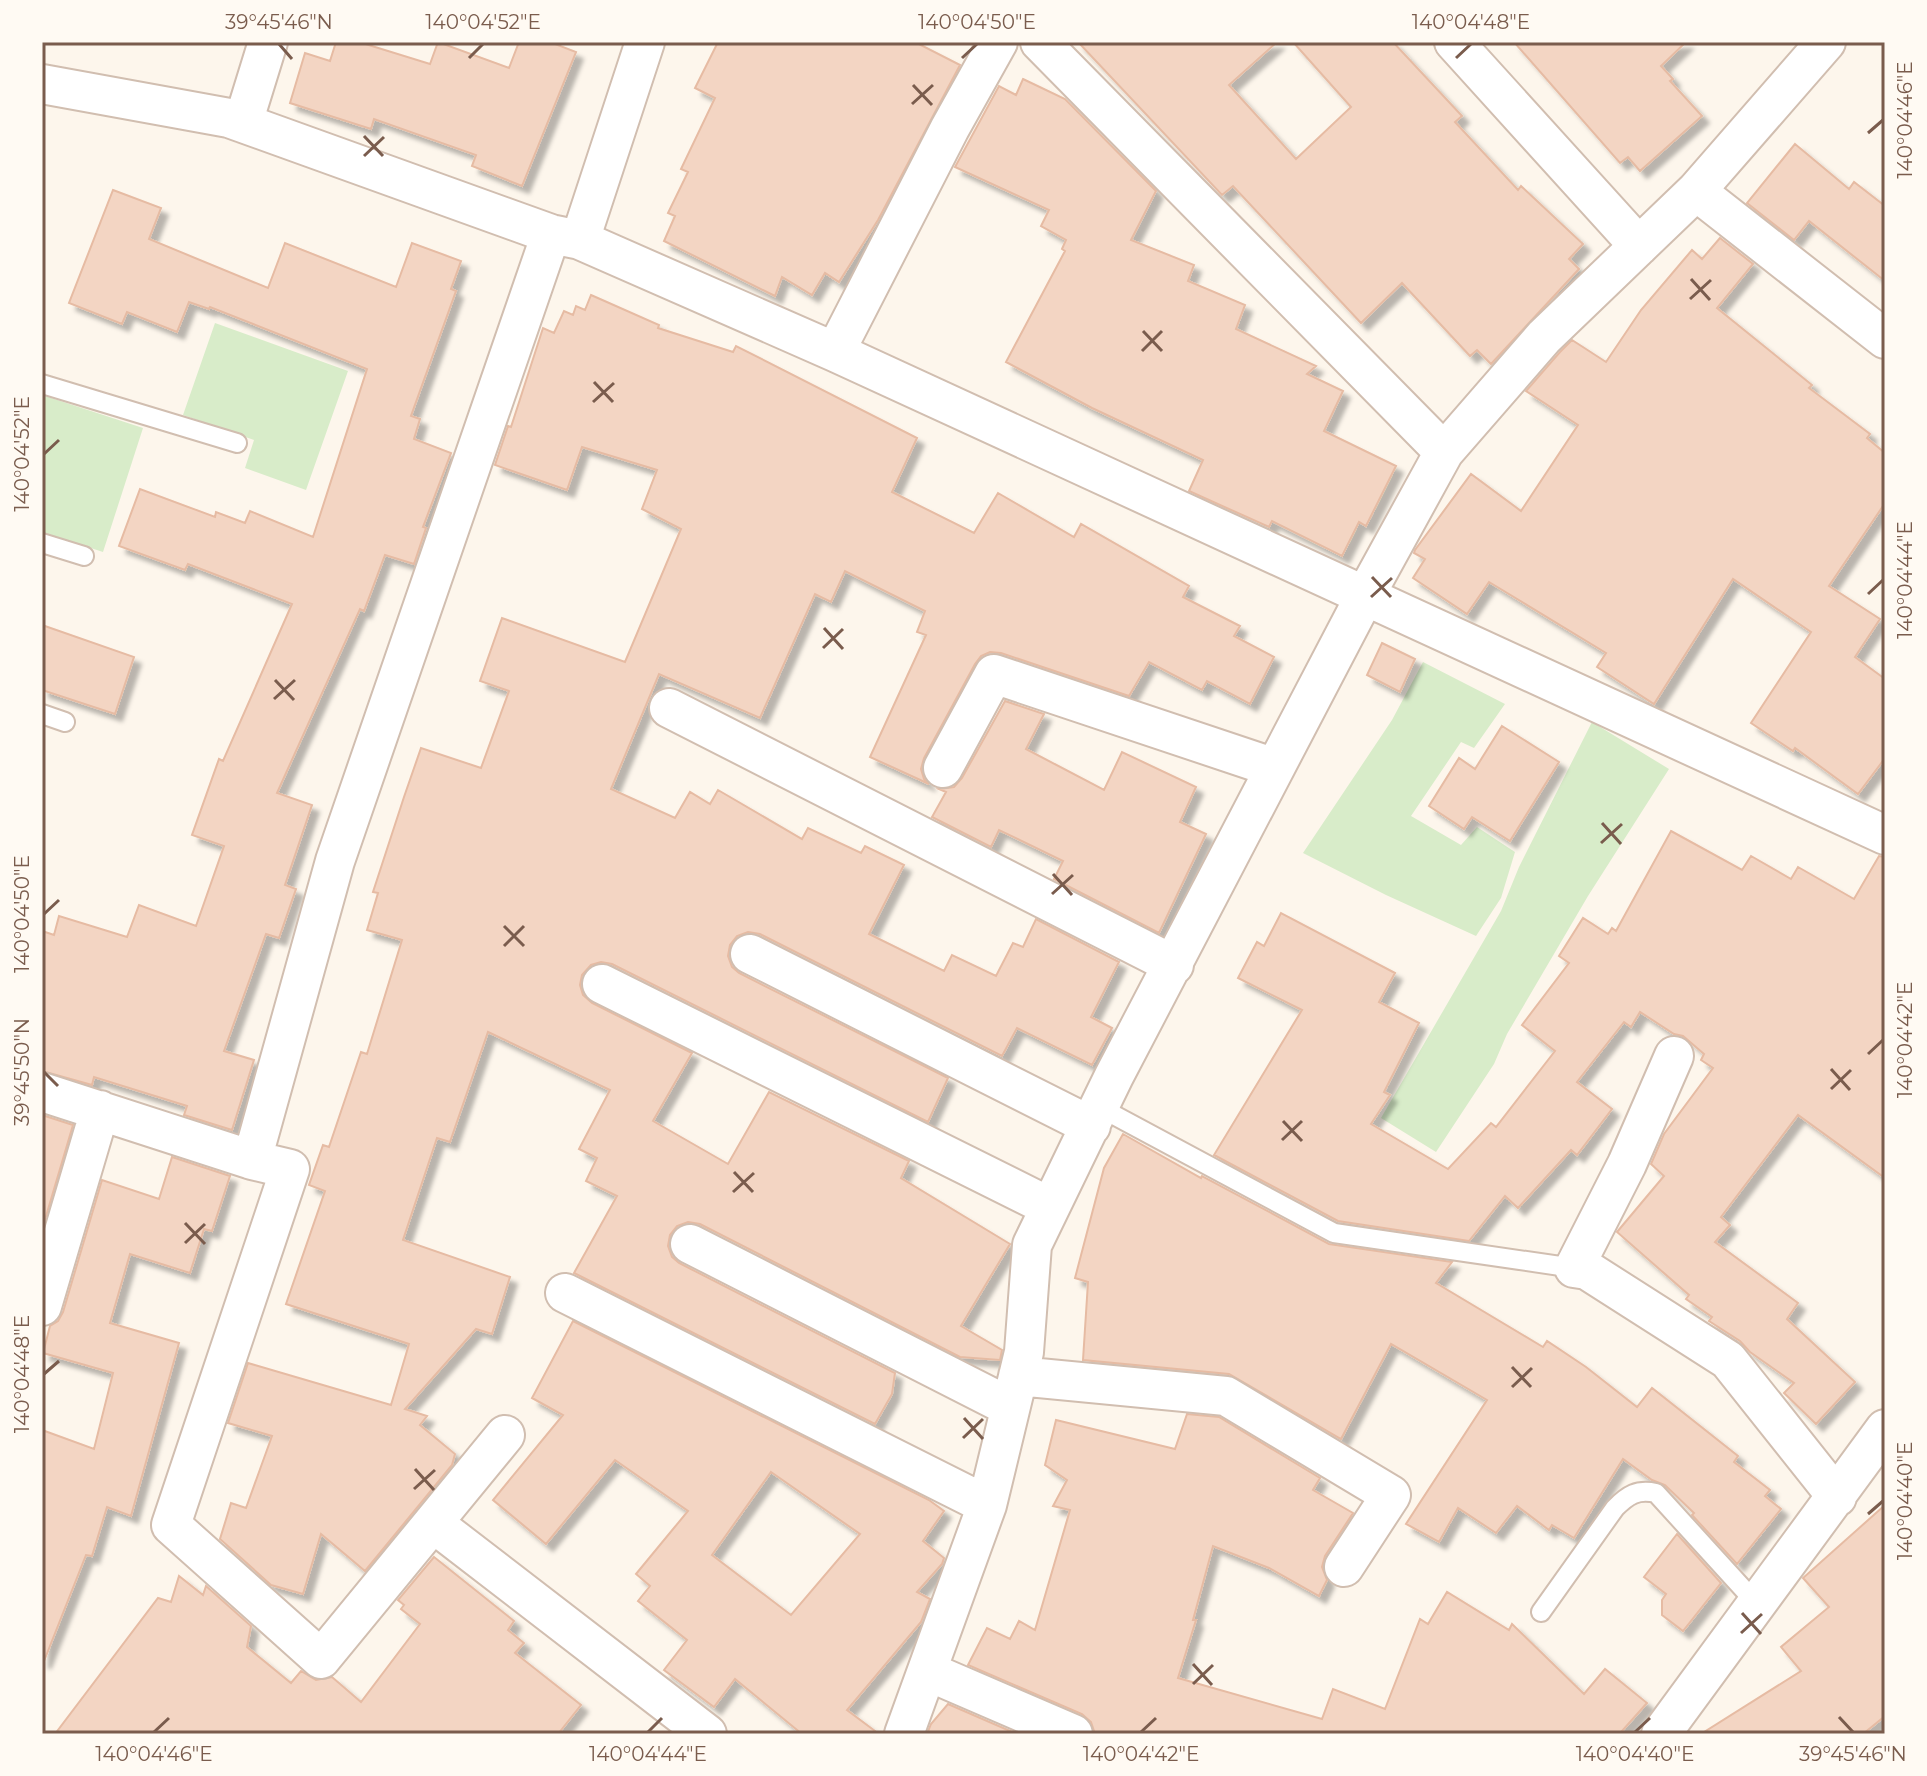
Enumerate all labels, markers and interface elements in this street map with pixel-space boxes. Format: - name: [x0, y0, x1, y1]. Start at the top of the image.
- text: 39°45'46"N: [225, 10, 333, 34]
- text: 140°04'52"E: [425, 10, 541, 34]
- text: 140°04'50"E: [918, 10, 1036, 34]
- text: 140°04'48"E: [1412, 10, 1530, 34]
- text: 140°04'46"E: [1893, 61, 1917, 179]
- text: 140°04'52"E: [10, 396, 34, 512]
- text: 140°04'44"E: [1893, 521, 1917, 639]
- text: 140°04'50"E: [10, 855, 34, 973]
- text: 140°04'42"E: [1893, 982, 1917, 1098]
- text: 39°45'50"N: [10, 1018, 34, 1126]
- text: 140°04'48"E: [10, 1315, 34, 1433]
- text: 140°04'40"E: [1893, 1442, 1917, 1560]
- text: 140°04'46"E: [95, 1742, 213, 1766]
- text: 140°04'44"E: [589, 1742, 707, 1766]
- text: 140°04'42"E: [1083, 1742, 1199, 1766]
- text: 140°04'40"E: [1576, 1742, 1694, 1766]
- text: 39°45'46"N: [1799, 1742, 1907, 1766]

